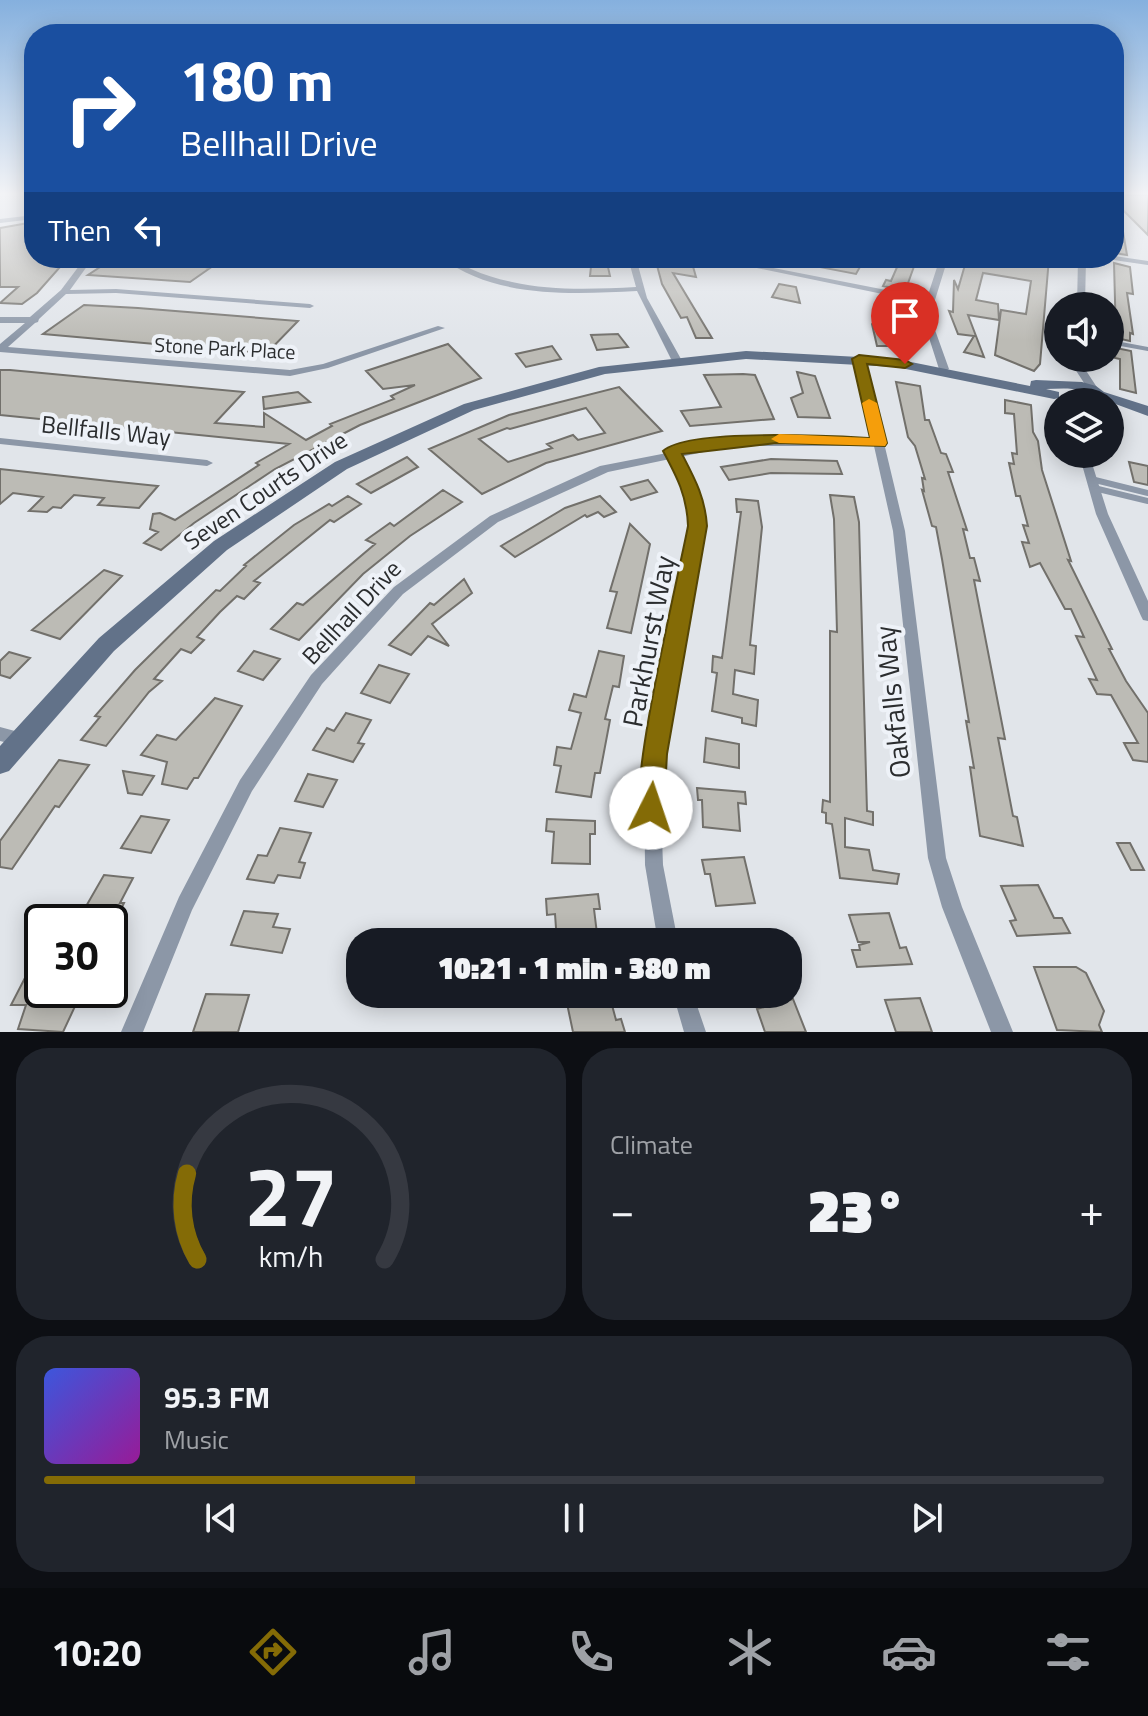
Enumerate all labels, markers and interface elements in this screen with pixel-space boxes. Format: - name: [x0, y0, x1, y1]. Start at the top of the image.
- text: 180 m: [180, 38, 333, 123]
- icon: right: [48, 56, 152, 160]
- text: Bellhall Drive: [180, 115, 378, 170]
- text: Then: [48, 207, 111, 253]
- icon: left: [127, 208, 171, 252]
- pin: [871, 282, 939, 364]
- map controls: [1044, 292, 1124, 468]
- button: sound: [1044, 292, 1124, 372]
- icon: arrive: [883, 294, 927, 338]
- street label: Stone Park Place: [154, 329, 296, 367]
- button: layers: [1044, 388, 1124, 468]
- street label: Bellfalls Way: [40, 405, 173, 455]
- street label: Seven Courts Drive: [176, 422, 354, 558]
- street label: Parkhurst Way: [610, 551, 686, 731]
- street label: Bellhall Drive: [293, 552, 409, 672]
- street label: Oakfalls Way: [863, 624, 921, 780]
- position arrow: [609, 766, 693, 850]
- speed limit sign: 30: [24, 904, 128, 1008]
- text: 10:21 · 1 min · 380 m: [438, 945, 710, 991]
- text: Climate: [610, 1125, 693, 1164]
- text: 27: [244, 1132, 338, 1258]
- text: 23°: [808, 1164, 907, 1255]
- text: −: [610, 1176, 635, 1243]
- text: +: [1079, 1176, 1104, 1243]
- text: km/h: [259, 1235, 323, 1278]
- text: 95.3 FM: [164, 1374, 270, 1420]
- text: Music: [164, 1420, 229, 1459]
- icon: previous: [199, 1496, 243, 1540]
- icon: pause: [552, 1496, 596, 1540]
- icon: next: [905, 1496, 949, 1540]
- icon: directions: [245, 1624, 301, 1680]
- icon: music: [404, 1624, 460, 1680]
- icon: phone: [563, 1624, 619, 1680]
- icon: climate: [722, 1624, 778, 1680]
- icon: car: [881, 1624, 937, 1680]
- icon: filters: [1040, 1624, 1096, 1680]
- text: 10:20: [52, 1625, 141, 1680]

